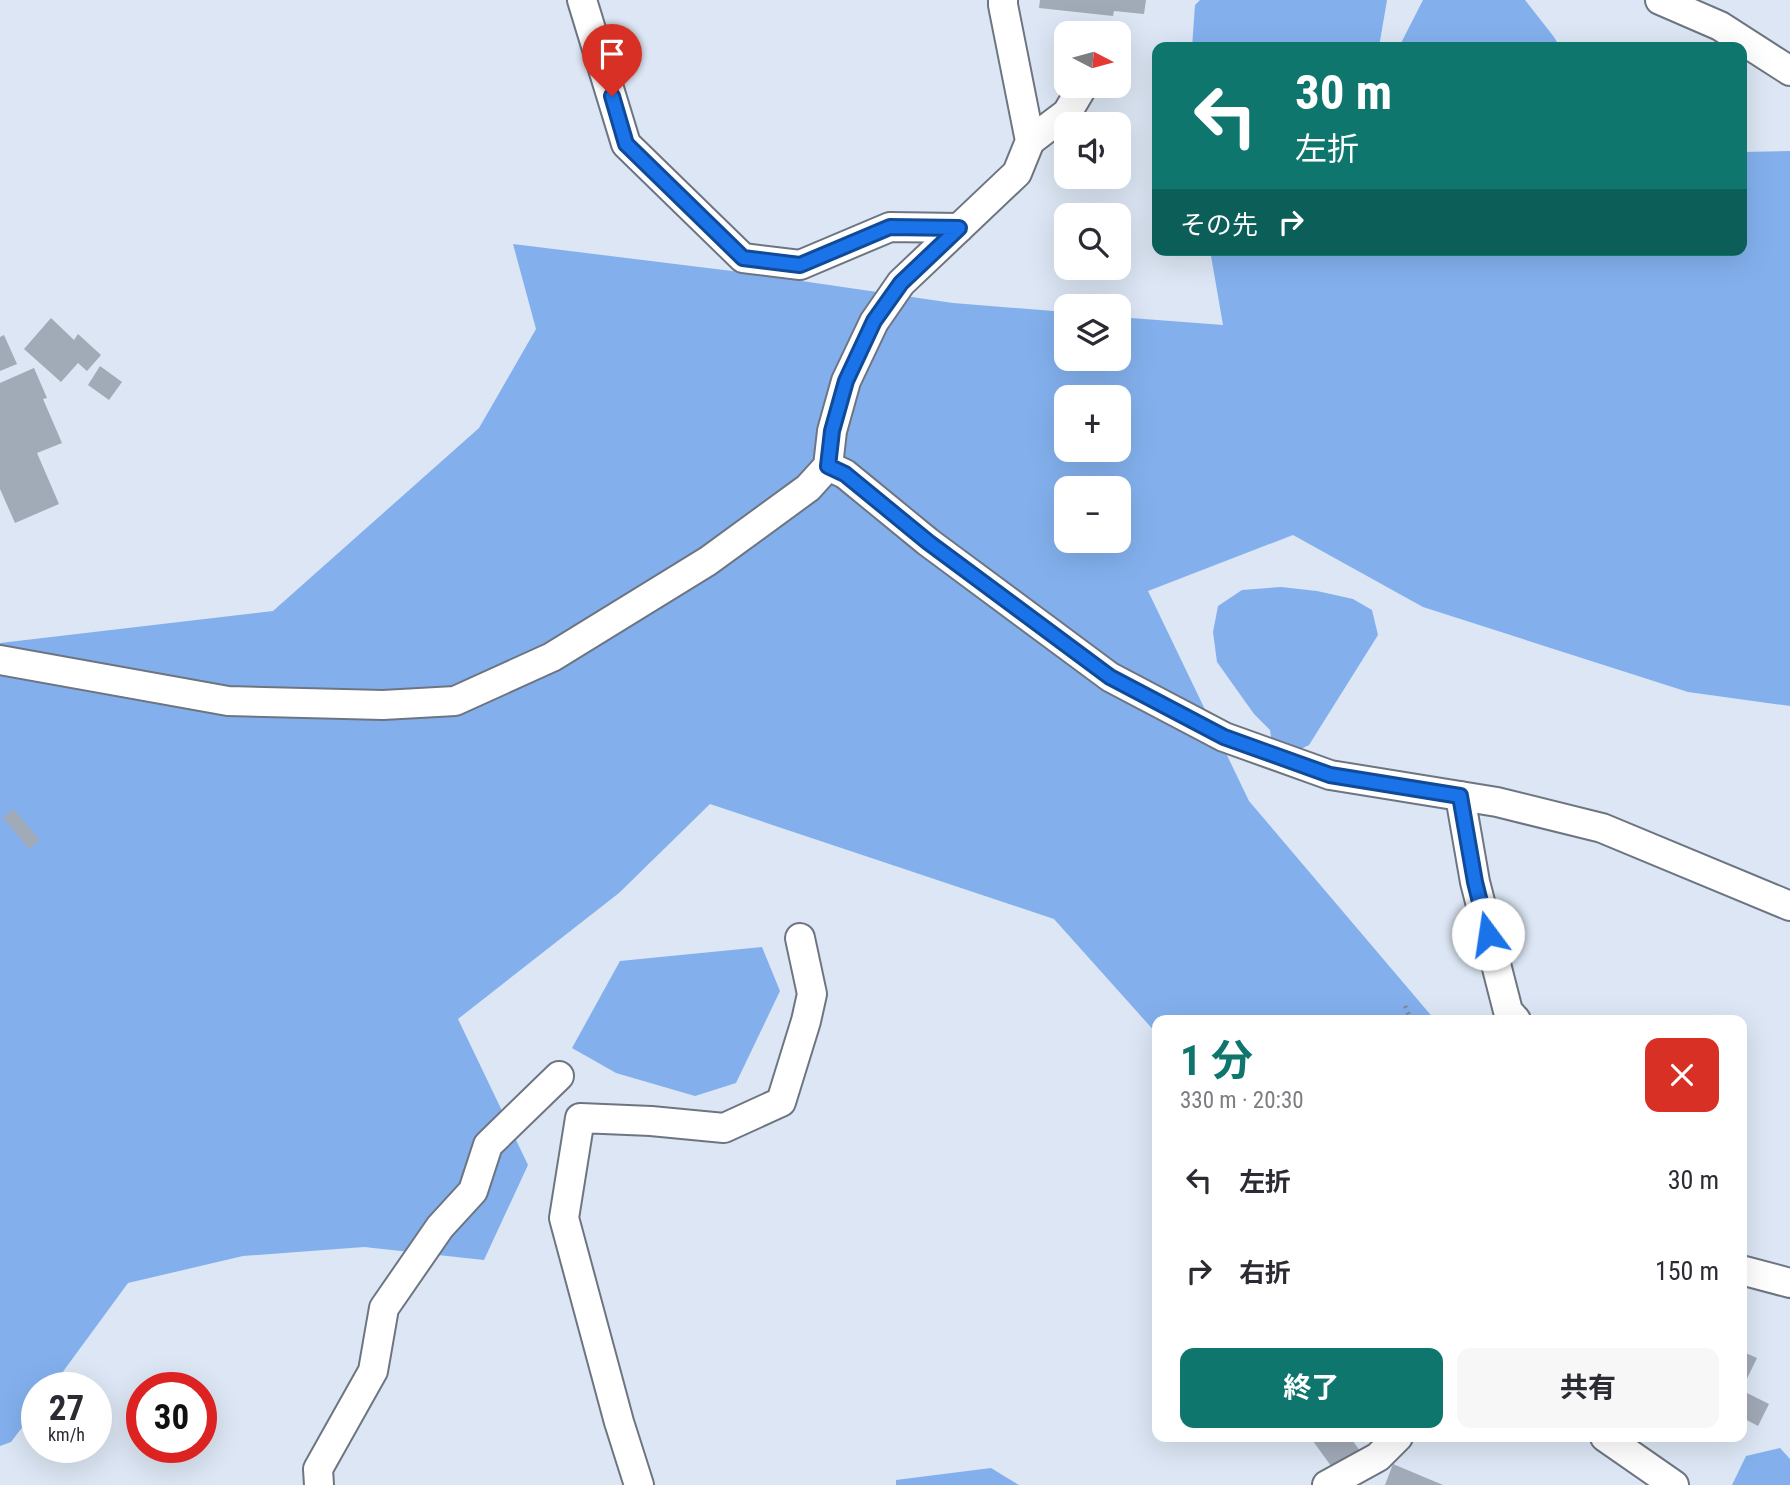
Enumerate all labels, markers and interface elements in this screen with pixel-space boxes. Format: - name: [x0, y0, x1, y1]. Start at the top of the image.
- north arrow: [1054, 21, 1130, 98]
- map controls: [1054, 21, 1131, 553]
- pin: [582, 24, 642, 96]
- icon: arrive: [593, 35, 631, 73]
- text: 30 m: [1295, 64, 1392, 121]
- icon: left: [1180, 70, 1271, 161]
- button: sound: [1054, 112, 1131, 189]
- text: 左折: [1295, 130, 1359, 168]
- button: search: [1054, 203, 1131, 280]
- icon: right: [1272, 203, 1310, 241]
- text: その先: [1180, 210, 1258, 240]
- button: layers: [1054, 294, 1131, 371]
- button: +: [1054, 385, 1131, 462]
- button: −: [1054, 476, 1131, 553]
- position arrow: [1451, 897, 1525, 971]
- text: 1 分: [1180, 1036, 1253, 1085]
- button: close: [1645, 1038, 1719, 1112]
- text: 330 m · 20:30: [1180, 1087, 1304, 1114]
- icon: left: [1180, 1161, 1218, 1199]
- text: 30 m: [1668, 1165, 1719, 1195]
- text: 左折: [1239, 1167, 1291, 1197]
- icon: right: [1180, 1252, 1218, 1290]
- text: 150 m: [1655, 1256, 1719, 1286]
- text: 右折: [1239, 1258, 1291, 1288]
- button: 終了: [1180, 1348, 1443, 1428]
- button: 共有: [1457, 1348, 1719, 1428]
- speed limit sign: 30: [126, 1372, 217, 1463]
- text: 27: [49, 1388, 84, 1429]
- text: km/h: [48, 1424, 85, 1445]

